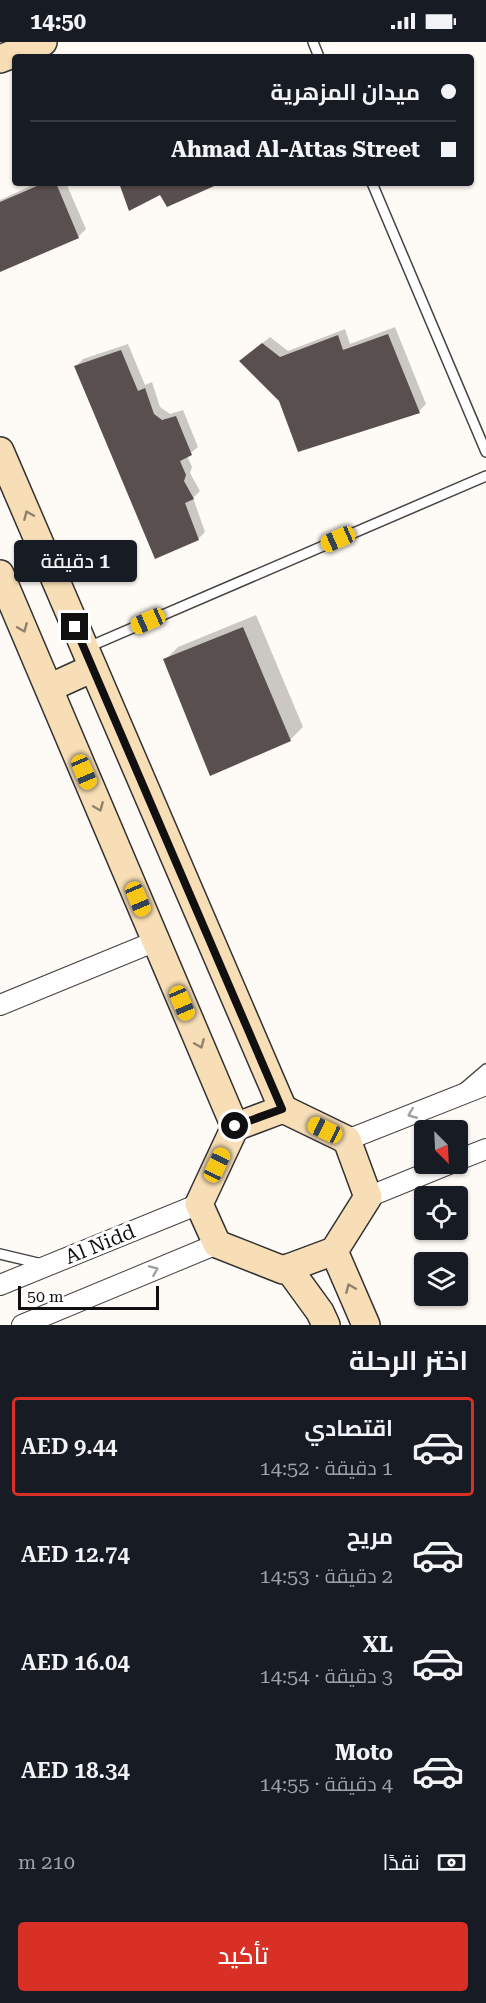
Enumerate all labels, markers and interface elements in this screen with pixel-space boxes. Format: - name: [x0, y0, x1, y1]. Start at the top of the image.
- text: 14:50: [30, 9, 86, 34]
- text: ميدان المزهرية: [270, 80, 420, 105]
- text: Ahmad Al-Attas Street: [171, 137, 420, 162]
- one-way arrow: [23, 511, 35, 522]
- car: [318, 523, 358, 555]
- callout: 1 دقيقة: [14, 540, 136, 582]
- text: 1 دقيقة: [41, 549, 110, 573]
- car: [128, 605, 168, 637]
- route end: [61, 613, 88, 640]
- one-way arrow: [16, 621, 28, 632]
- car: [69, 752, 99, 792]
- one-way arrow: [92, 801, 104, 812]
- car: [123, 879, 153, 919]
- car: [167, 983, 197, 1023]
- one-way arrow: [193, 1038, 205, 1049]
- one-way arrow: [407, 1107, 418, 1119]
- route start: [221, 1112, 248, 1139]
- car: [305, 1114, 345, 1146]
- north arrow: [414, 1120, 468, 1174]
- map controls: [414, 1120, 468, 1306]
- car: [201, 1145, 233, 1185]
- button: locate: [414, 1186, 468, 1240]
- street label: Al Nidd: [61, 1219, 139, 1269]
- button: layers: [414, 1252, 468, 1306]
- one-way arrow: [148, 1266, 159, 1278]
- scale bar: [18, 1283, 159, 1310]
- one-way arrow: [345, 1284, 357, 1295]
- text: 50 m: [27, 1287, 64, 1306]
- text: اختر الرحلة: [349, 1345, 468, 1377]
- text: اقتصادي: [304, 1416, 393, 1441]
- icon: car: [411, 1420, 465, 1474]
- text: AED 9.44: [21, 1434, 117, 1459]
- text: 1 دقيقة · 14:52: [260, 1456, 393, 1480]
- text: مريح: [347, 1524, 393, 1549]
- icon: car: [411, 1528, 465, 1582]
- text: AED 12.74: [21, 1542, 130, 1567]
- text: 2 دقيقة · 14:53: [260, 1564, 393, 1588]
- text: XL: [363, 1632, 393, 1657]
- icon: car: [411, 1636, 465, 1690]
- text: AED 16.04: [21, 1650, 130, 1675]
- text: 3 دقيقة · 14:54: [260, 1664, 393, 1688]
- text: Moto: [335, 1740, 393, 1765]
- icon: car: [411, 1744, 465, 1798]
- text: AED 18.34: [21, 1758, 130, 1783]
- text: 4 دقيقة · 14:55: [260, 1772, 393, 1796]
- icon: cash: [435, 1846, 468, 1879]
- text: 210 m: [18, 1850, 75, 1874]
- text: نقدًا: [382, 1850, 420, 1875]
- button: تأكيد: [18, 1922, 468, 1991]

